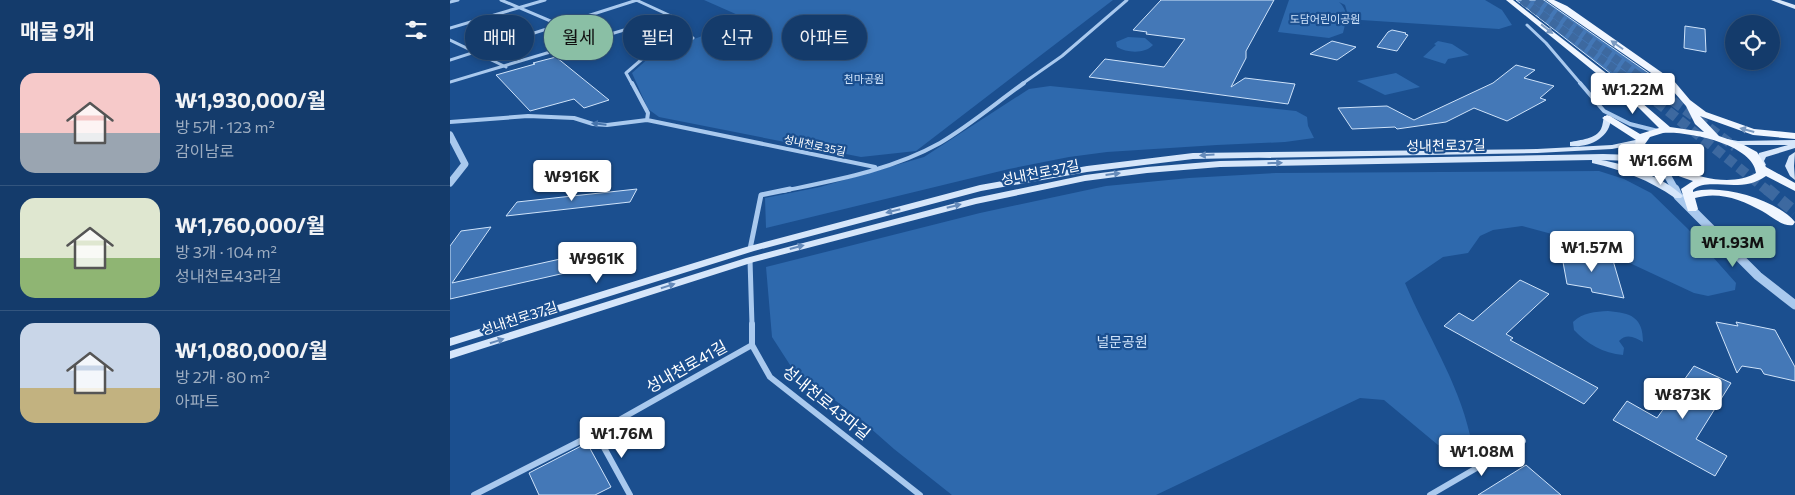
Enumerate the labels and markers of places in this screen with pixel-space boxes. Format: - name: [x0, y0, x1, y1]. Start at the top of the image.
- pin: ₩1.22M: [1592, 72, 1674, 115]
- pin: ₩1.66M: [1620, 144, 1702, 186]
- pin: ₩916K: [537, 160, 607, 202]
- pin: ₩1.93M: [1692, 226, 1774, 268]
- pin: ₩1.57M: [1551, 230, 1633, 273]
- pin: ₩961K: [562, 242, 632, 284]
- pin: ₩873K: [1648, 378, 1718, 420]
- pin: ₩1.76M: [581, 416, 663, 459]
- pin: ₩1.08M: [1441, 434, 1523, 477]

